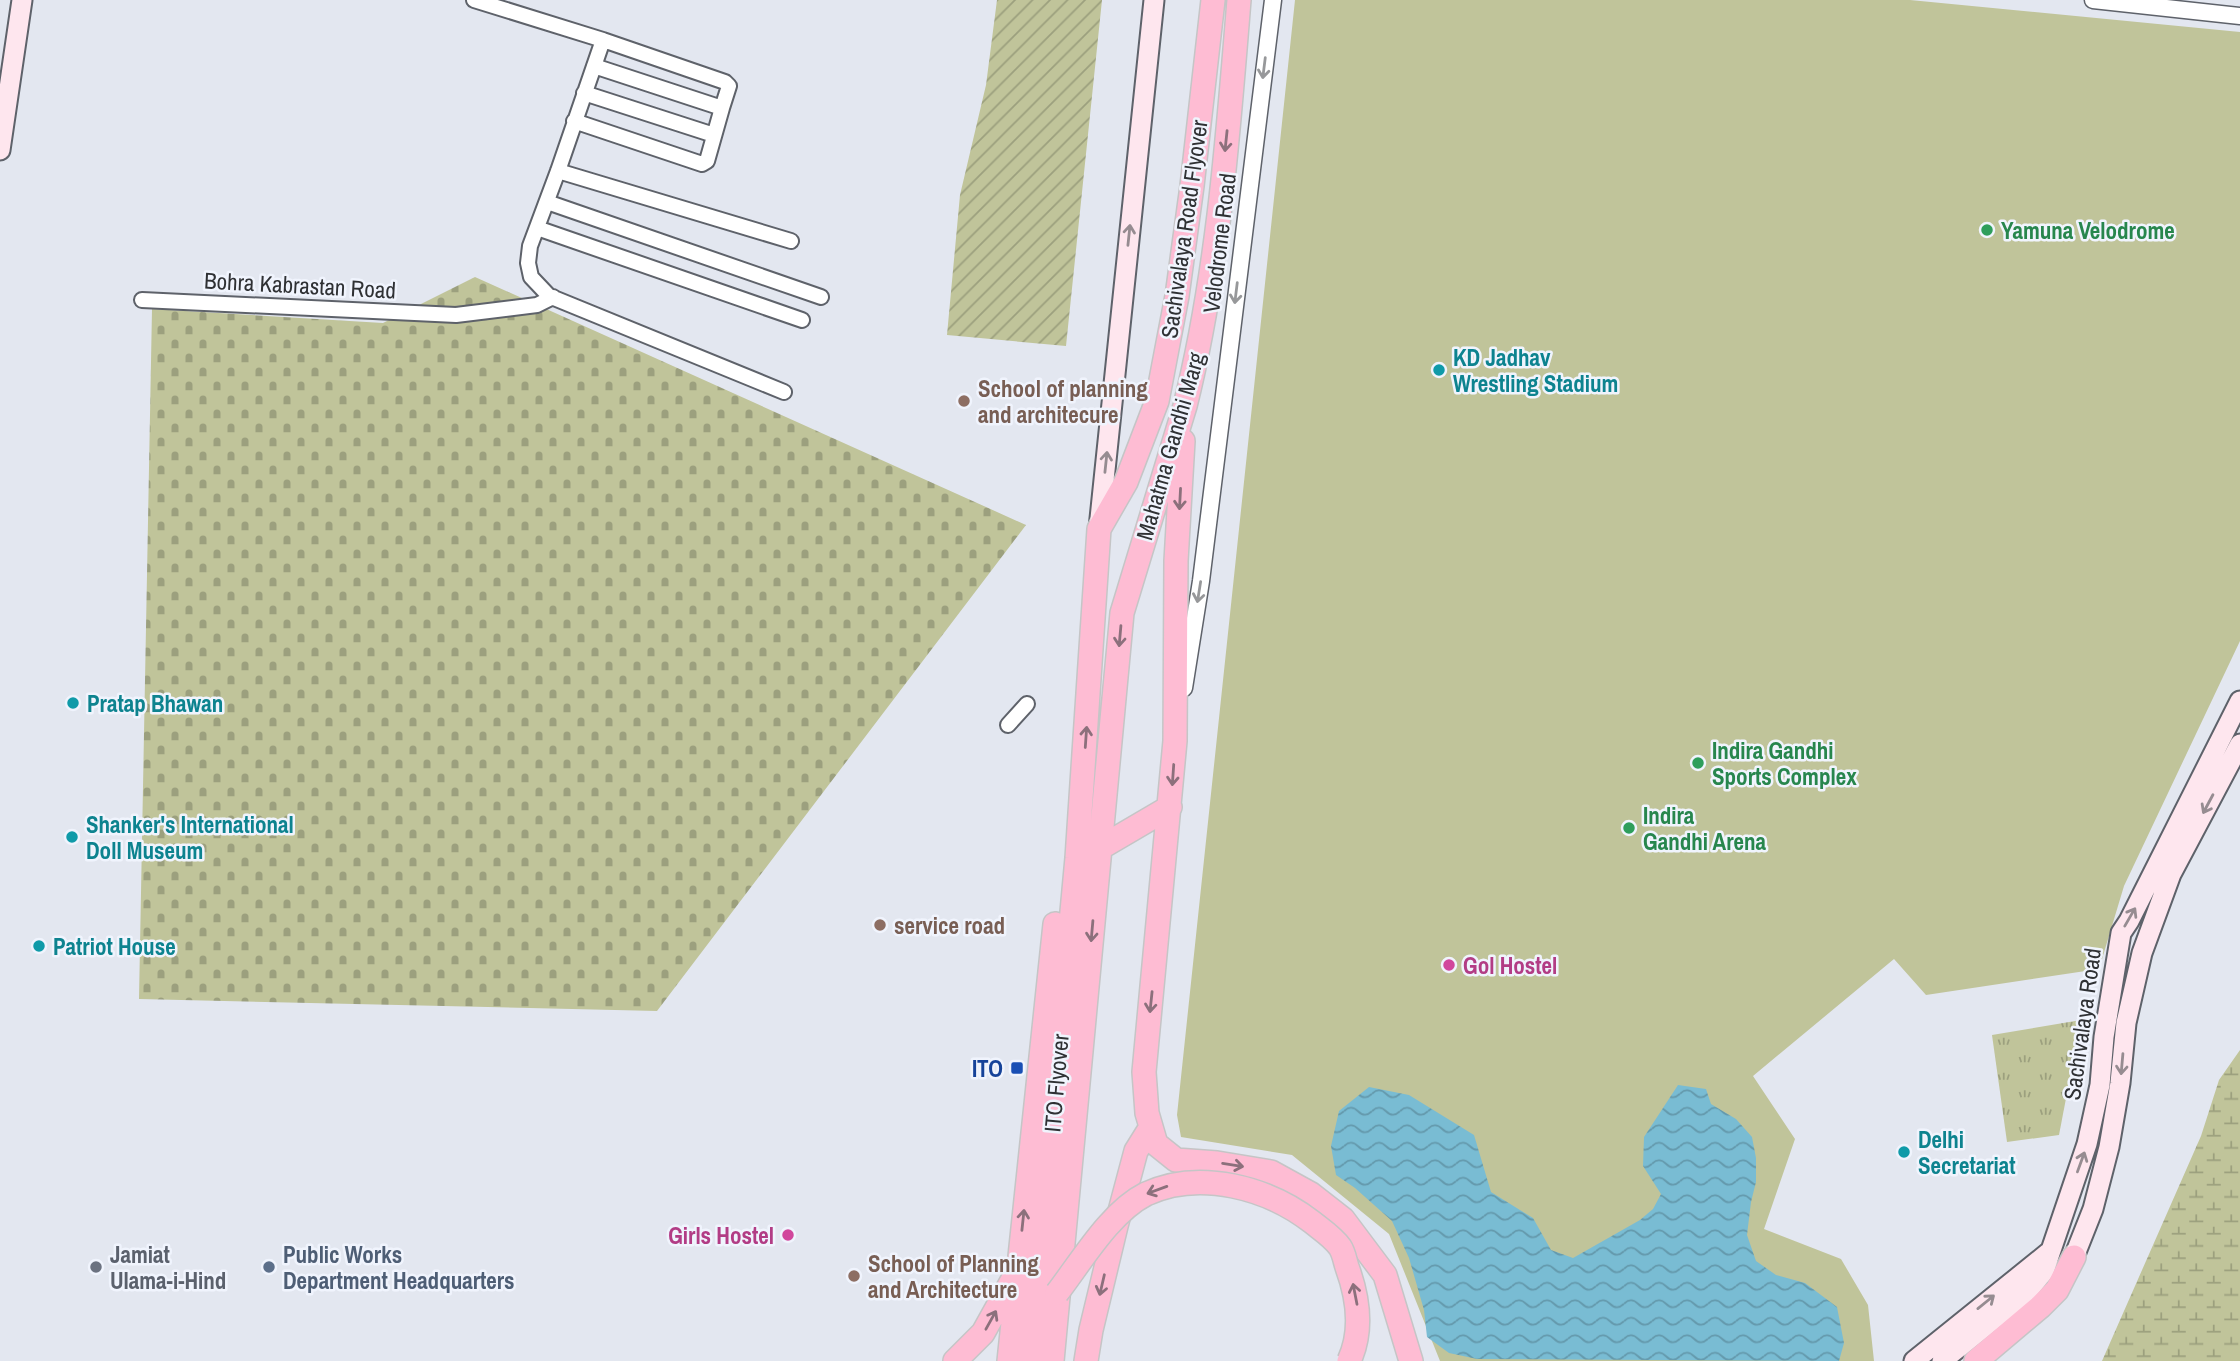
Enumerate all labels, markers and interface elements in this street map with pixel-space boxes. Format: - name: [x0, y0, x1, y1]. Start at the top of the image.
- one-way arrow: [1258, 56, 1271, 79]
- street label: Sachivalaya Road Flyover: [1153, 117, 1215, 340]
- one-way arrow: [1220, 129, 1233, 152]
- street label: Velodrome Road: [1195, 171, 1243, 315]
- place label: Yamuna Velodrome: [2001, 215, 2175, 246]
- marker: Yamuna Velodrome: [1979, 222, 1995, 238]
- one-way arrow: [1122, 224, 1135, 247]
- street label: Bohra Kabrastan Road: [203, 265, 397, 305]
- one-way arrow: [1229, 282, 1242, 304]
- place label: KD Jadhav Wrestling Stadium: [1453, 342, 1618, 399]
- street label: Mahatma Gandhi Marg: [1128, 348, 1212, 543]
- marker: KD Jadhav Wrestling Stadium: [1431, 362, 1447, 378]
- place label: School of planning and architecure: [978, 373, 1148, 430]
- marker: School of planning and architecure: [956, 393, 972, 409]
- one-way arrow: [1099, 451, 1112, 473]
- one-way arrow: [1173, 487, 1186, 510]
- one-way arrow: [1192, 580, 1205, 603]
- one-way arrow: [1113, 625, 1126, 647]
- place label: Pratap Bhawan: [87, 688, 223, 719]
- marker: Pratap Bhawan: [65, 695, 81, 711]
- one-way arrow: [1079, 726, 1092, 749]
- place label: Indira Gandhi Sports Complex: [1712, 735, 1857, 792]
- marker: Indira Gandhi Sports Complex: [1690, 755, 1706, 771]
- one-way arrow: [1166, 763, 1179, 786]
- one-way arrow: [2201, 793, 2214, 814]
- place label: Indira Gandhi Arena: [1643, 800, 1766, 857]
- place label: Shanker's International Doll Museum: [86, 809, 294, 866]
- marker: Indira Gandhi Arena: [1621, 820, 1637, 836]
- marker: Shanker's International Doll Museum: [64, 829, 80, 845]
- one-way arrow: [2123, 908, 2137, 928]
- place label: service road: [894, 910, 1005, 941]
- marker: service road: [872, 917, 888, 933]
- one-way arrow: [1085, 920, 1098, 942]
- place label: Patriot House: [53, 931, 176, 962]
- marker: Patriot House: [31, 938, 47, 954]
- street label: Sachivalaya Road: [2056, 946, 2108, 1102]
- place label: Gol Hostel: [1463, 950, 1557, 981]
- marker: Gol Hostel: [1441, 957, 1457, 973]
- one-way arrow: [1144, 990, 1157, 1012]
- street label: ITO Flyover: [1036, 1032, 1076, 1133]
- one-way arrow: [2115, 1052, 2128, 1075]
- place label: ITO: [972, 1053, 1003, 1084]
- marker: ITO: [1009, 1060, 1025, 1076]
- place label: Delhi Secretariat: [1918, 1124, 2016, 1181]
- marker: Delhi Secretariat: [1896, 1144, 1912, 1160]
- one-way arrow: [2076, 1152, 2088, 1174]
- one-way arrow: [1221, 1159, 1244, 1172]
- one-way arrow: [1147, 1185, 1169, 1198]
- one-way arrow: [1017, 1209, 1030, 1232]
- place label: Girls Hostel: [668, 1220, 774, 1251]
- marker: Girls Hostel: [780, 1227, 796, 1243]
- place label: Jamiat Ulama-i-Hind: [110, 1239, 226, 1296]
- place label: Public Works Department Headquarters: [283, 1239, 515, 1296]
- place label: School of Planning and Architecture: [868, 1248, 1039, 1305]
- marker: Jamiat Ulama-i-Hind: [88, 1259, 104, 1275]
- marker: Public Works Department Headquarters: [261, 1259, 277, 1275]
- marker: School of Planning and Architecture: [846, 1268, 862, 1284]
- one-way arrow: [1095, 1273, 1108, 1296]
- one-way arrow: [1348, 1283, 1362, 1306]
- one-way arrow: [1976, 1295, 1994, 1310]
- one-way arrow: [984, 1310, 998, 1330]

